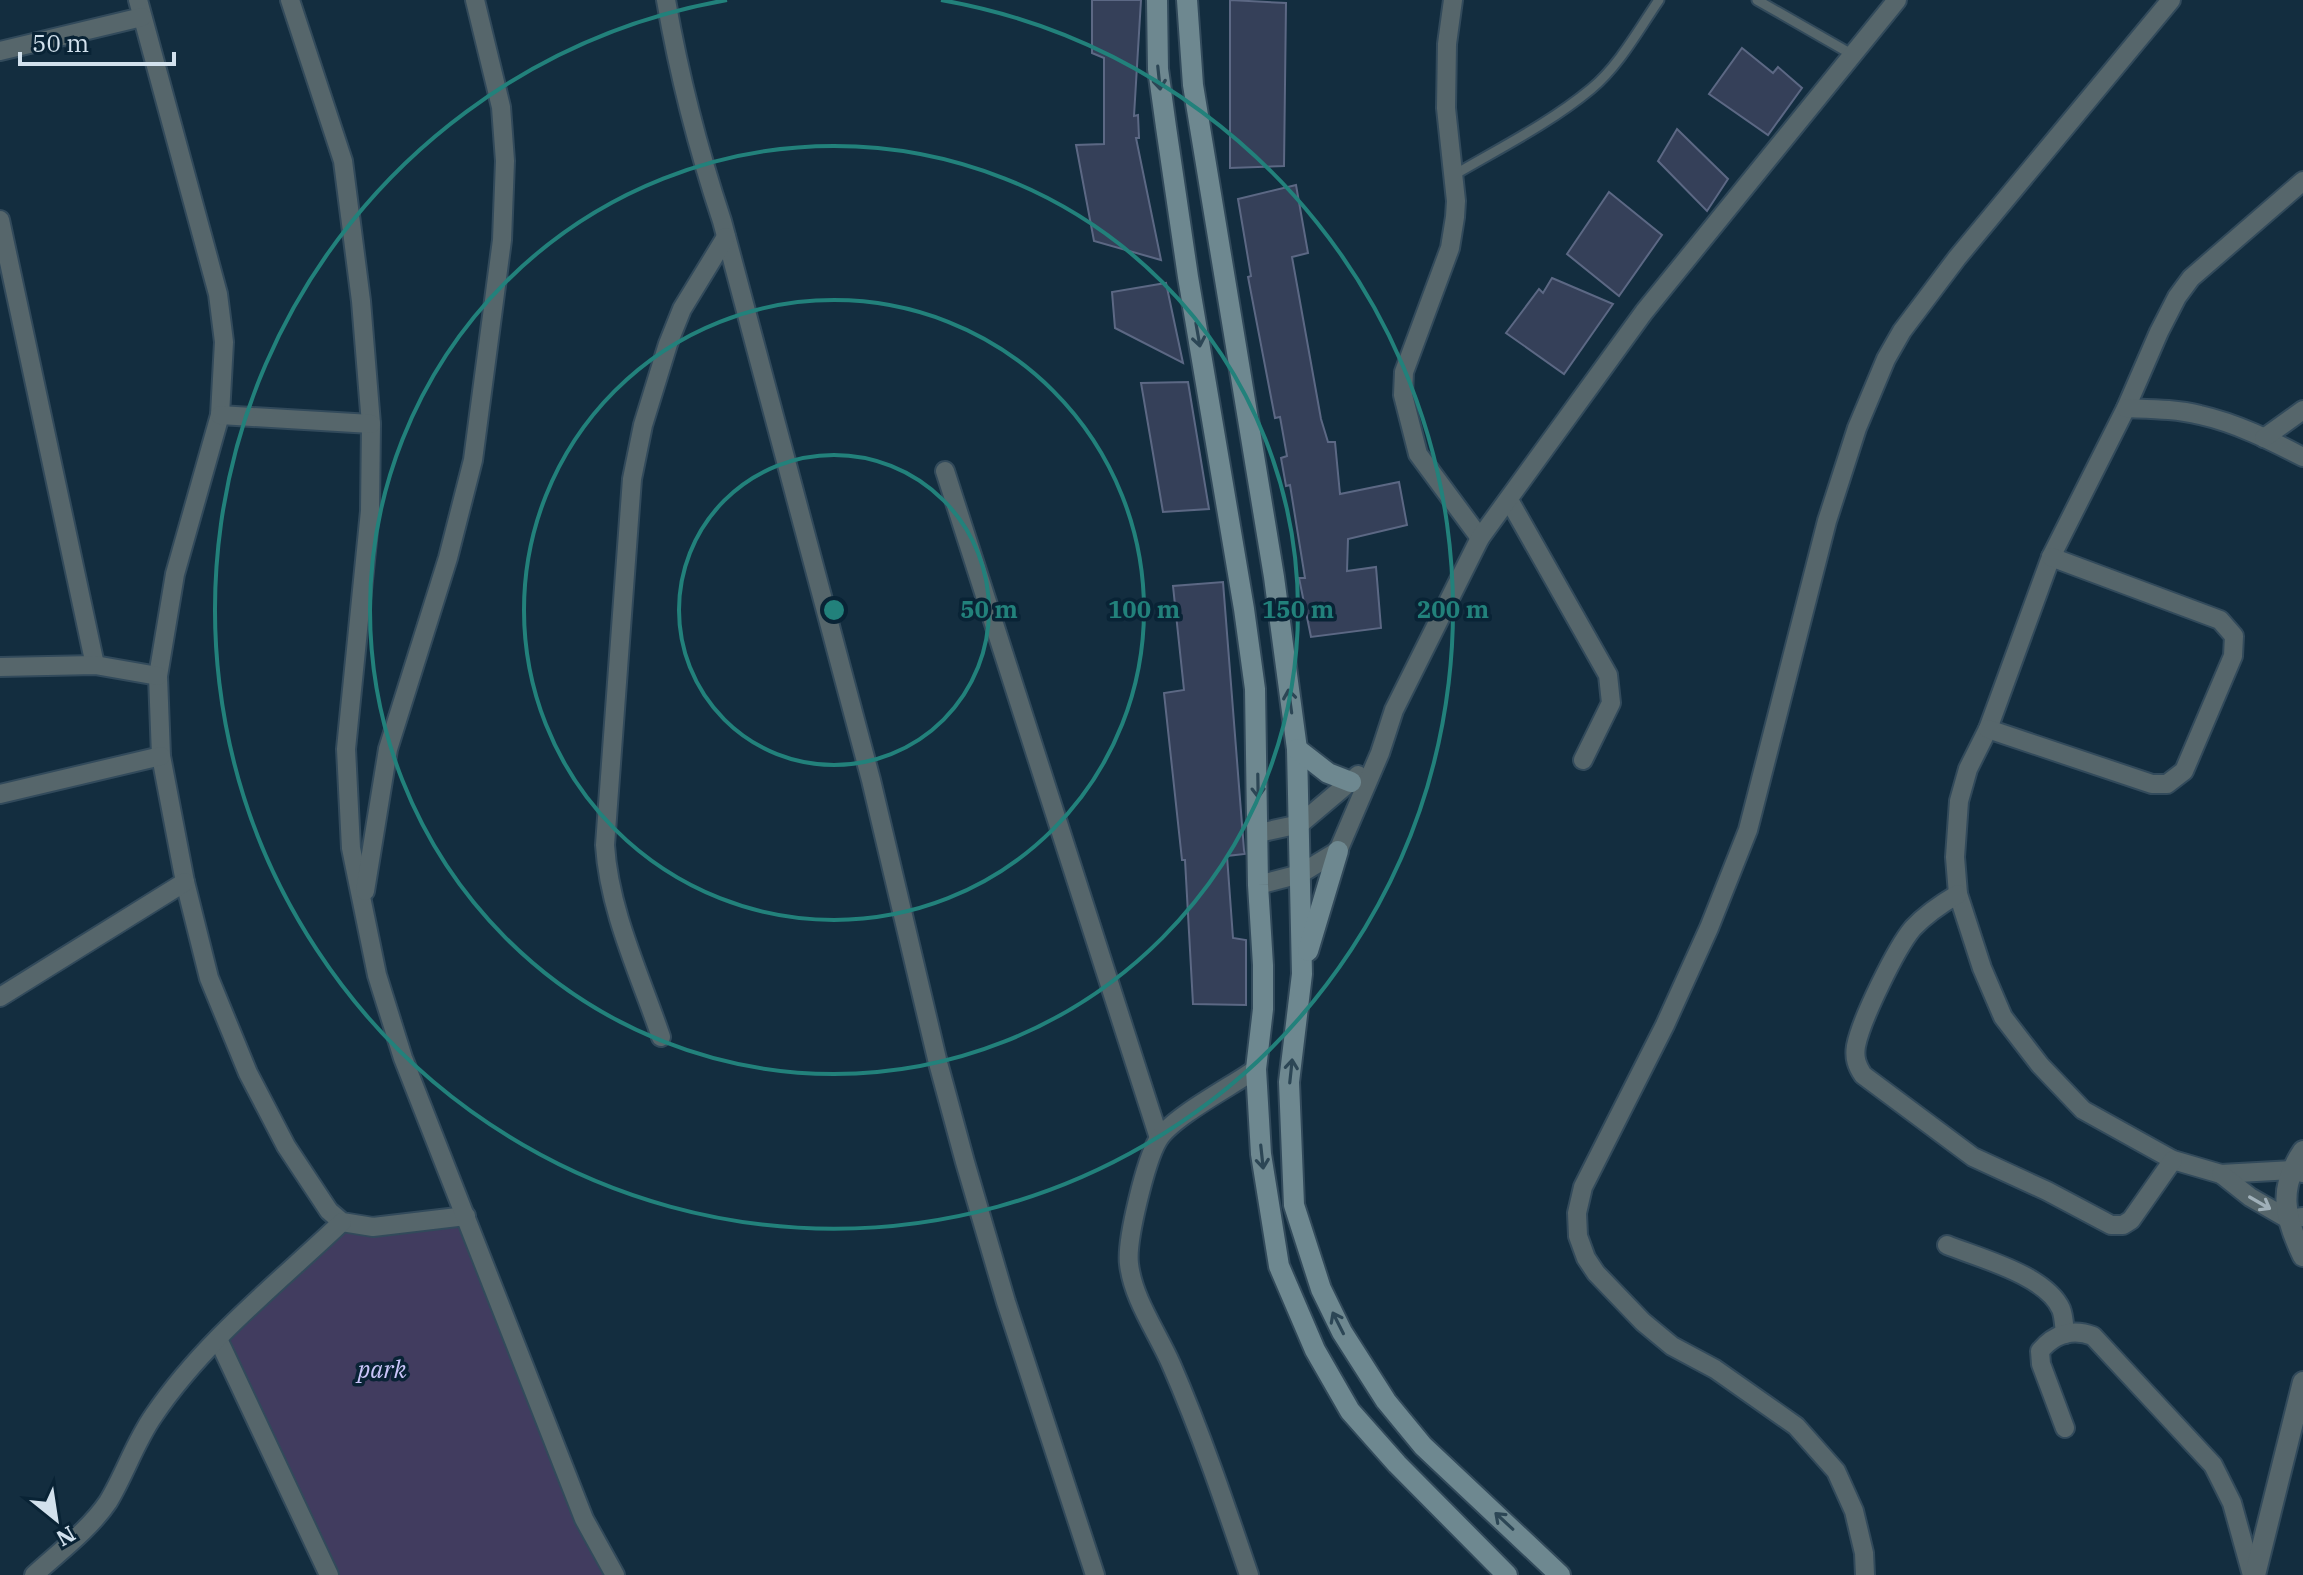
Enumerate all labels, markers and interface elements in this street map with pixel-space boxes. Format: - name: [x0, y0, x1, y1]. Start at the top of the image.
- scale bar: [20, 16, 174, 66]
- text: 50 m: [32, 27, 89, 59]
- one-way arrow: [1152, 64, 1167, 91]
- one-way arrow: [1191, 322, 1206, 347]
- text: 50 m: [960, 593, 1018, 625]
- text: 100 m: [1108, 593, 1180, 625]
- text: 150 m: [1262, 593, 1334, 625]
- text: 200 m: [1417, 593, 1489, 625]
- centre of rings: [820, 596, 848, 624]
- one-way arrow: [1282, 689, 1297, 714]
- one-way arrow: [1250, 772, 1265, 799]
- one-way arrow: [1283, 1059, 1298, 1085]
- one-way arrow: [1255, 1144, 1270, 1170]
- one-way arrow: [2248, 1195, 2271, 1211]
- one-way arrow: [1330, 1312, 1345, 1336]
- park label: park: [354, 1353, 407, 1385]
- north arrow: [16, 1479, 96, 1559]
- one-way arrow: [1494, 1513, 1514, 1531]
- text: N: [51, 1520, 81, 1554]

